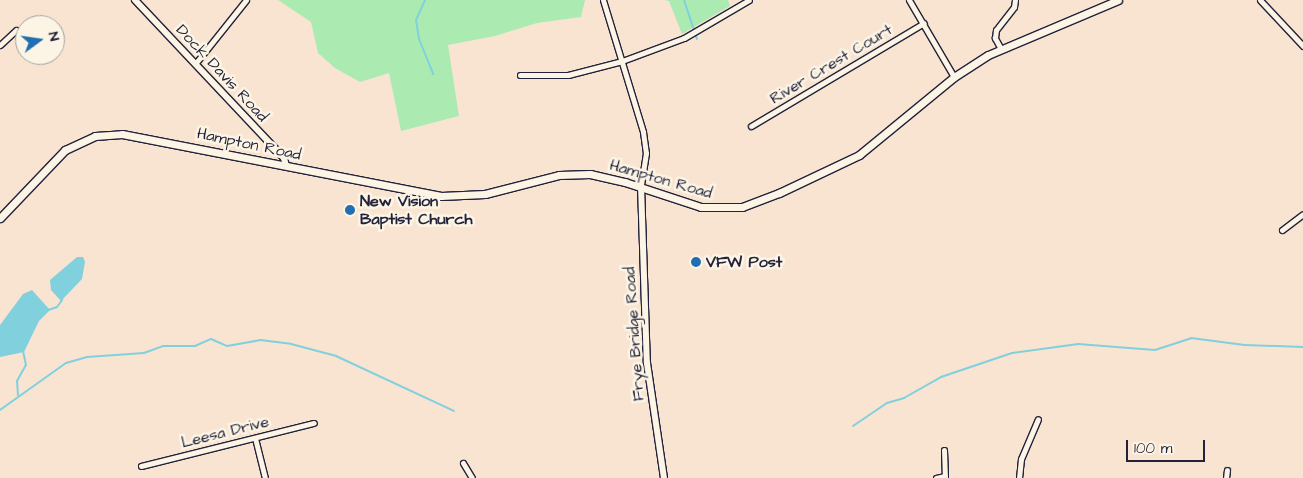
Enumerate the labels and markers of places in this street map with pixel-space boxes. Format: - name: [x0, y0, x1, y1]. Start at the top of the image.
- place label: New Vision Baptist Church: [360, 191, 472, 229]
- marker: New Vision Baptist Church: [344, 204, 356, 216]
- place label: VFW Post: [706, 252, 782, 272]
- marker: VFW Post: [690, 256, 702, 268]

